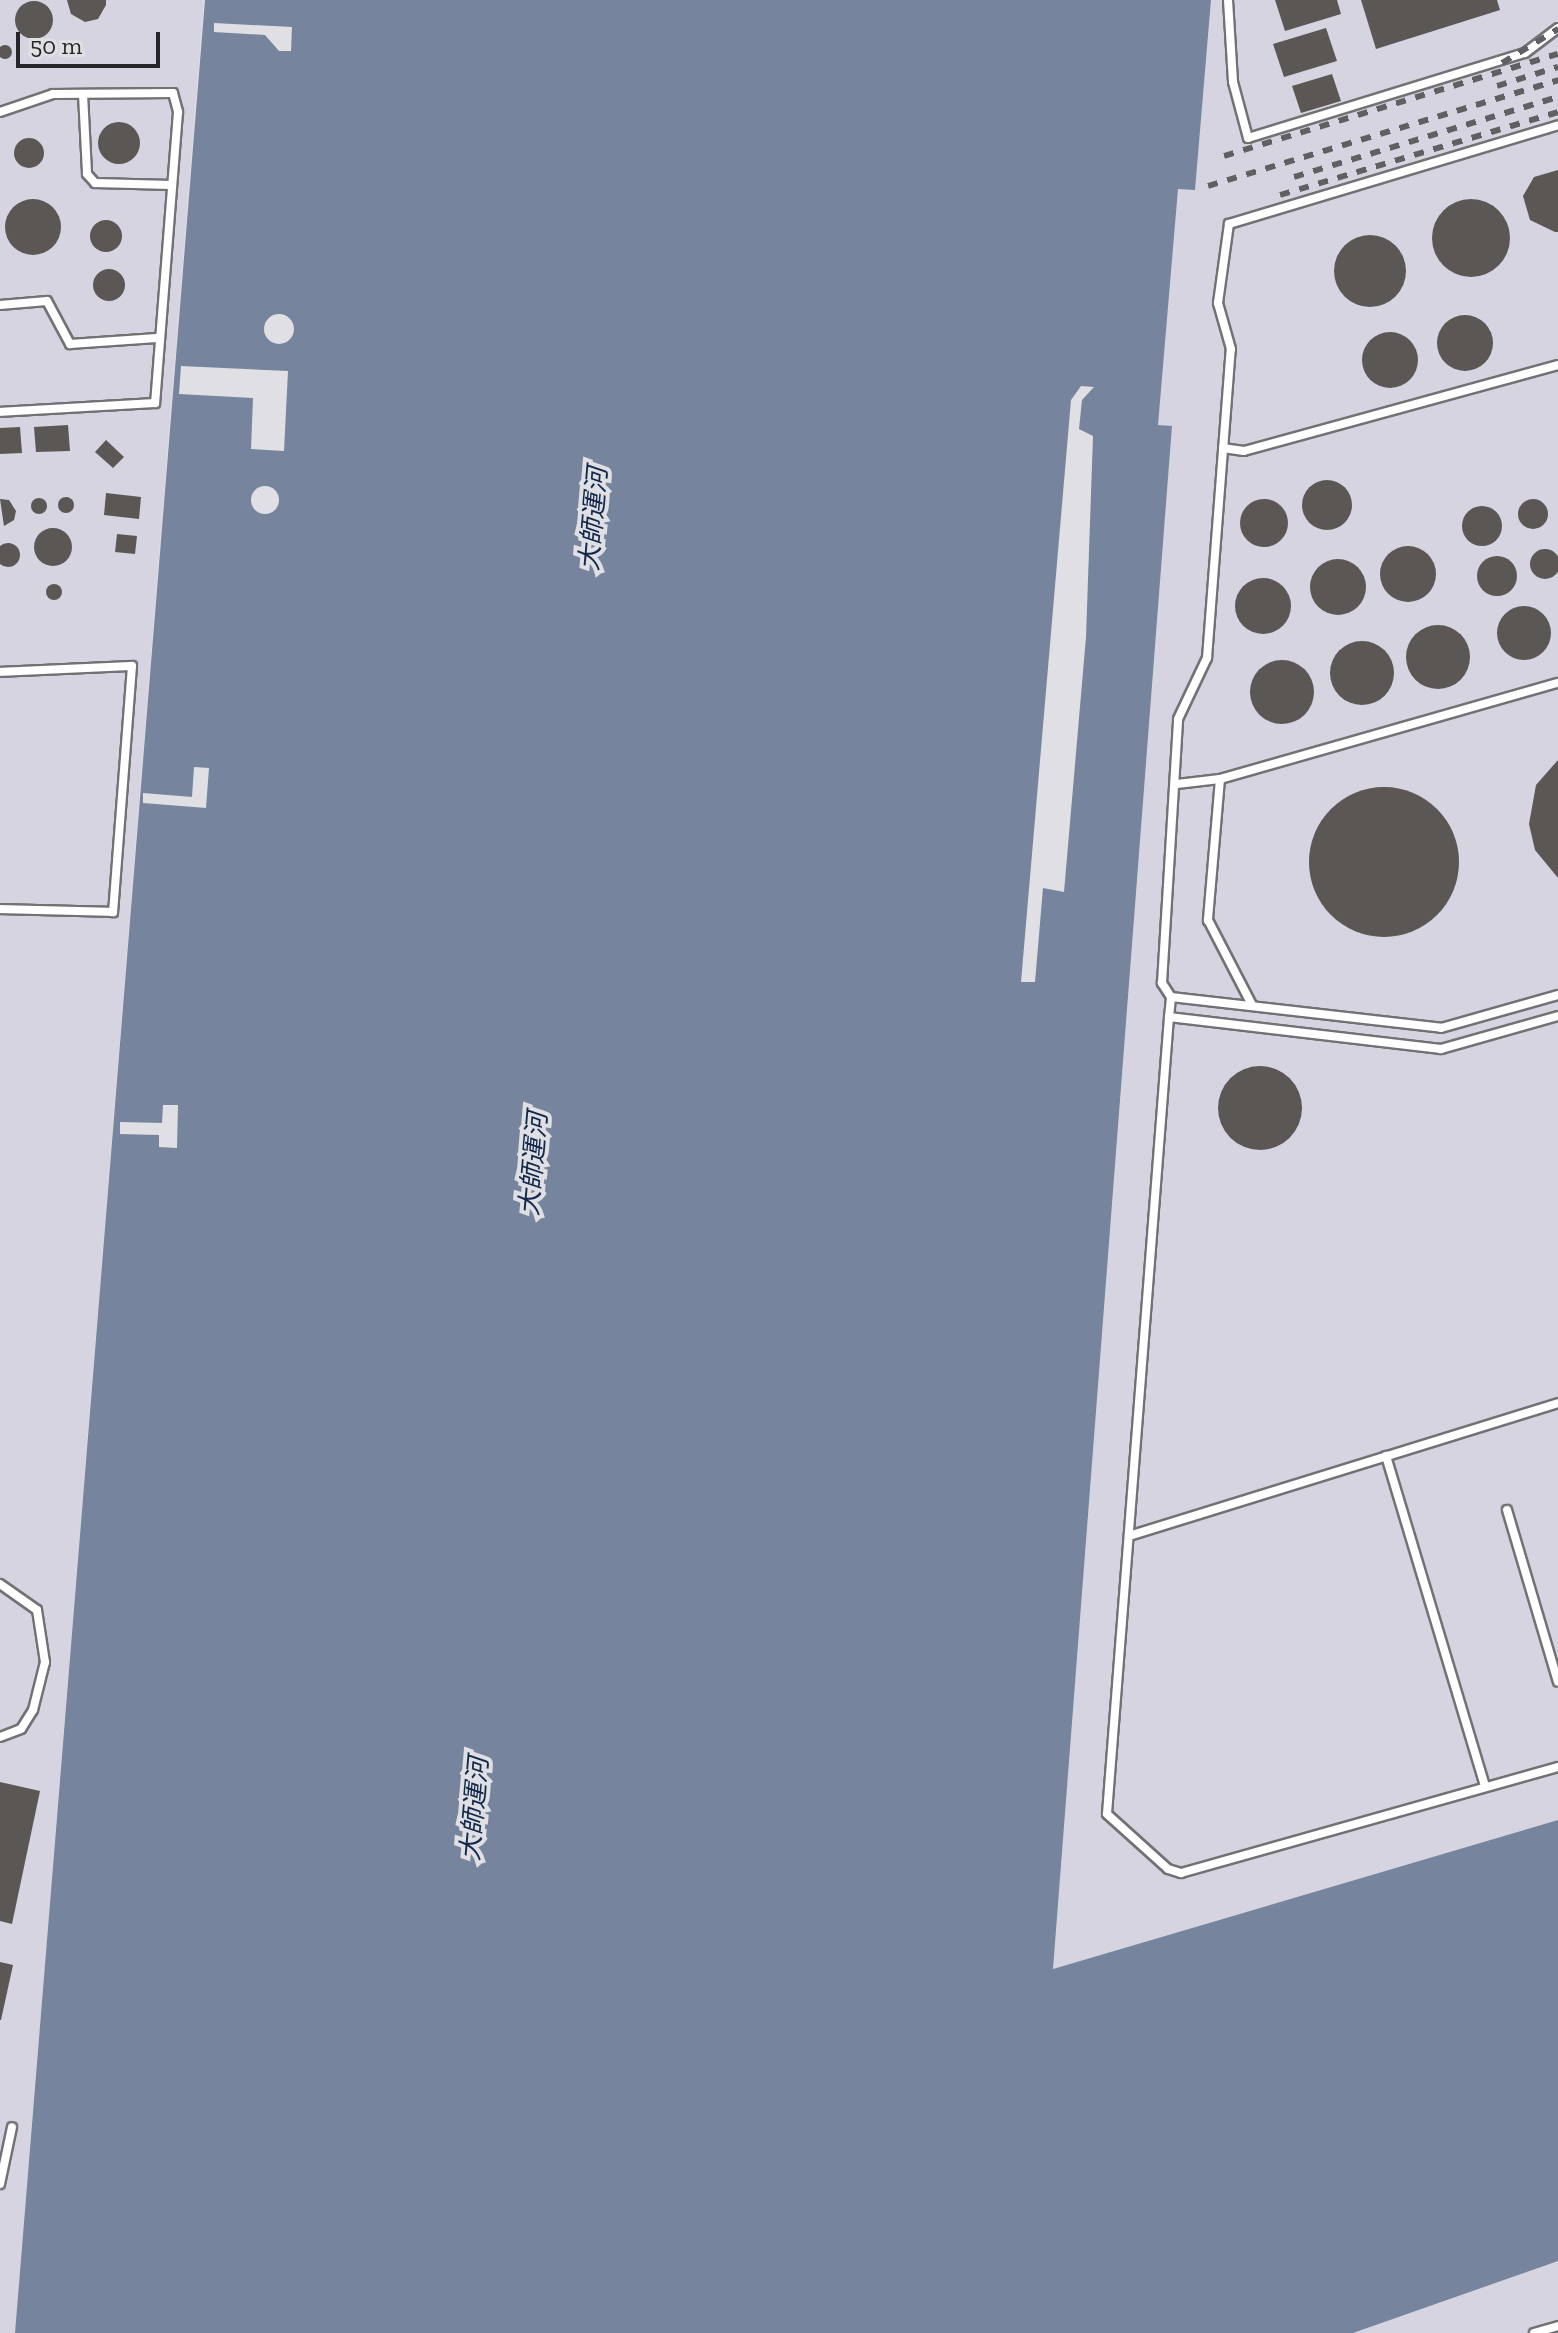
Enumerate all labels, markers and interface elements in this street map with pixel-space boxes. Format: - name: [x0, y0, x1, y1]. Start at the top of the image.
- scale bar: [20, 16, 164, 66]
- text: 50 m: [30, 31, 82, 60]
- water label: 大師運河: [574, 466, 614, 572]
- water label: 大師運河: [514, 1111, 554, 1217]
- water label: 大師運河: [455, 1756, 495, 1862]

